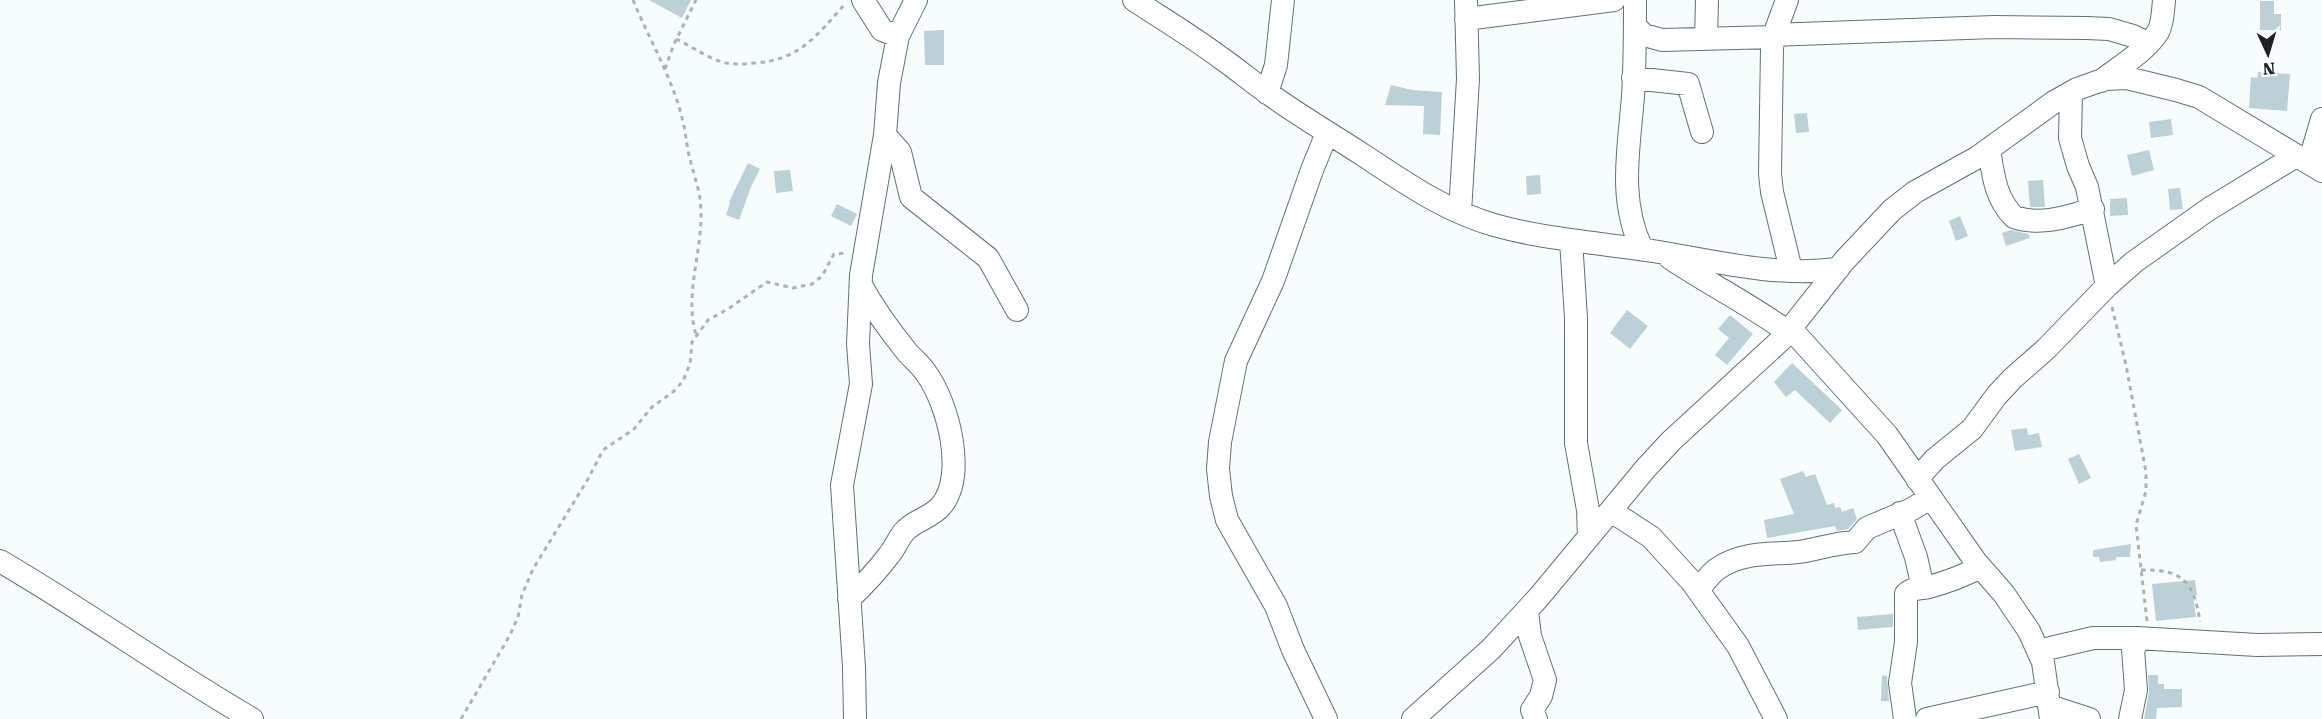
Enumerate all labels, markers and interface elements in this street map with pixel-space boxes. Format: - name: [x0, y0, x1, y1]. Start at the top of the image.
- north arrow: [2238, 24, 2298, 84]
- text: N: [2262, 59, 2276, 78]

